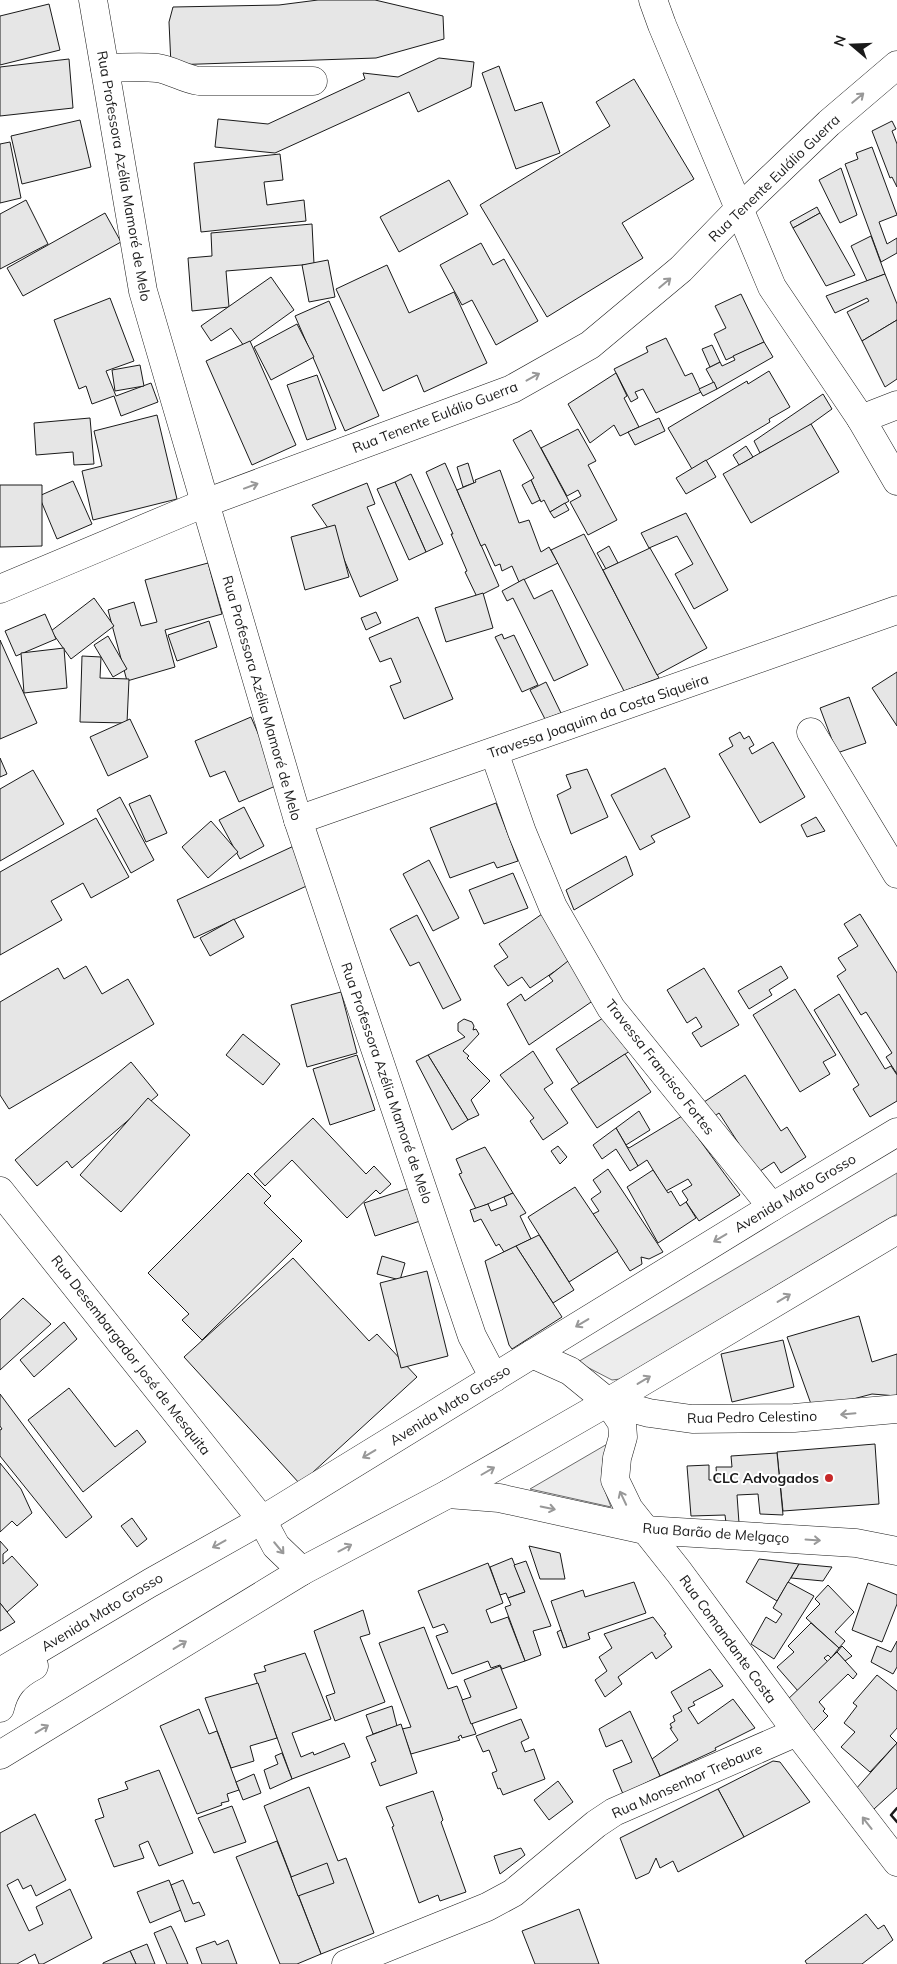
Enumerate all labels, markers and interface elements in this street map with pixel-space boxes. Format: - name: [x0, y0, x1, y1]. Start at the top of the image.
- north arrow: [827, 20, 877, 70]
- text: N: [829, 33, 850, 49]
- street label: Rua Professora Azélia Mamoré de Melo: [93, 49, 155, 303]
- one-way arrow: [851, 93, 864, 104]
- street label: Rua Tenente Eulálio Guerra: [705, 110, 843, 246]
- one-way arrow: [658, 278, 671, 289]
- one-way arrow: [525, 372, 540, 381]
- street label: Rua Tenente Eulálio Guerra: [350, 377, 520, 457]
- one-way arrow: [243, 481, 258, 490]
- street label: Rua Professora Azélia Mamoré de Melo: [218, 573, 306, 823]
- street label: Travessa Joaquim da Costa Siqueira: [485, 670, 711, 762]
- street label: Rua Professora Azélia Mamoré de Melo: [337, 960, 437, 1206]
- street label: Travessa Francisco Fortes: [601, 996, 719, 1138]
- street label: Avenida Mato Grosso: [731, 1150, 859, 1236]
- one-way arrow: [714, 1234, 728, 1244]
- street label: Rua Desembargador José de Mesquita: [47, 1251, 215, 1459]
- one-way arrow: [776, 1292, 790, 1302]
- one-way arrow: [575, 1319, 589, 1329]
- street label: Avenida Mato Grosso: [386, 1361, 514, 1449]
- one-way arrow: [636, 1375, 650, 1385]
- street label: Rua Pedro Celestino: [687, 1407, 817, 1427]
- one-way arrow: [841, 1409, 857, 1418]
- one-way arrow: [362, 1450, 376, 1460]
- one-way arrow: [481, 1465, 495, 1475]
- place label: CLC Advogados: [712, 1469, 819, 1487]
- marker: CLC Advogados: [823, 1472, 835, 1484]
- one-way arrow: [618, 1490, 628, 1505]
- one-way arrow: [540, 1504, 556, 1513]
- street label: Rua Barão de Melgaço: [642, 1519, 790, 1547]
- one-way arrow: [804, 1535, 820, 1545]
- one-way arrow: [212, 1539, 227, 1549]
- one-way arrow: [273, 1541, 284, 1554]
- one-way arrow: [337, 1543, 352, 1552]
- street label: Avenida Mato Grosso: [38, 1569, 166, 1655]
- street label: Rua Comandante Costa: [675, 1571, 781, 1707]
- one-way arrow: [173, 1640, 187, 1650]
- one-way arrow: [34, 1724, 48, 1734]
- street label: Rua Monsenhor Trebaure: [609, 1740, 765, 1822]
- one-way arrow: [862, 1817, 873, 1830]

